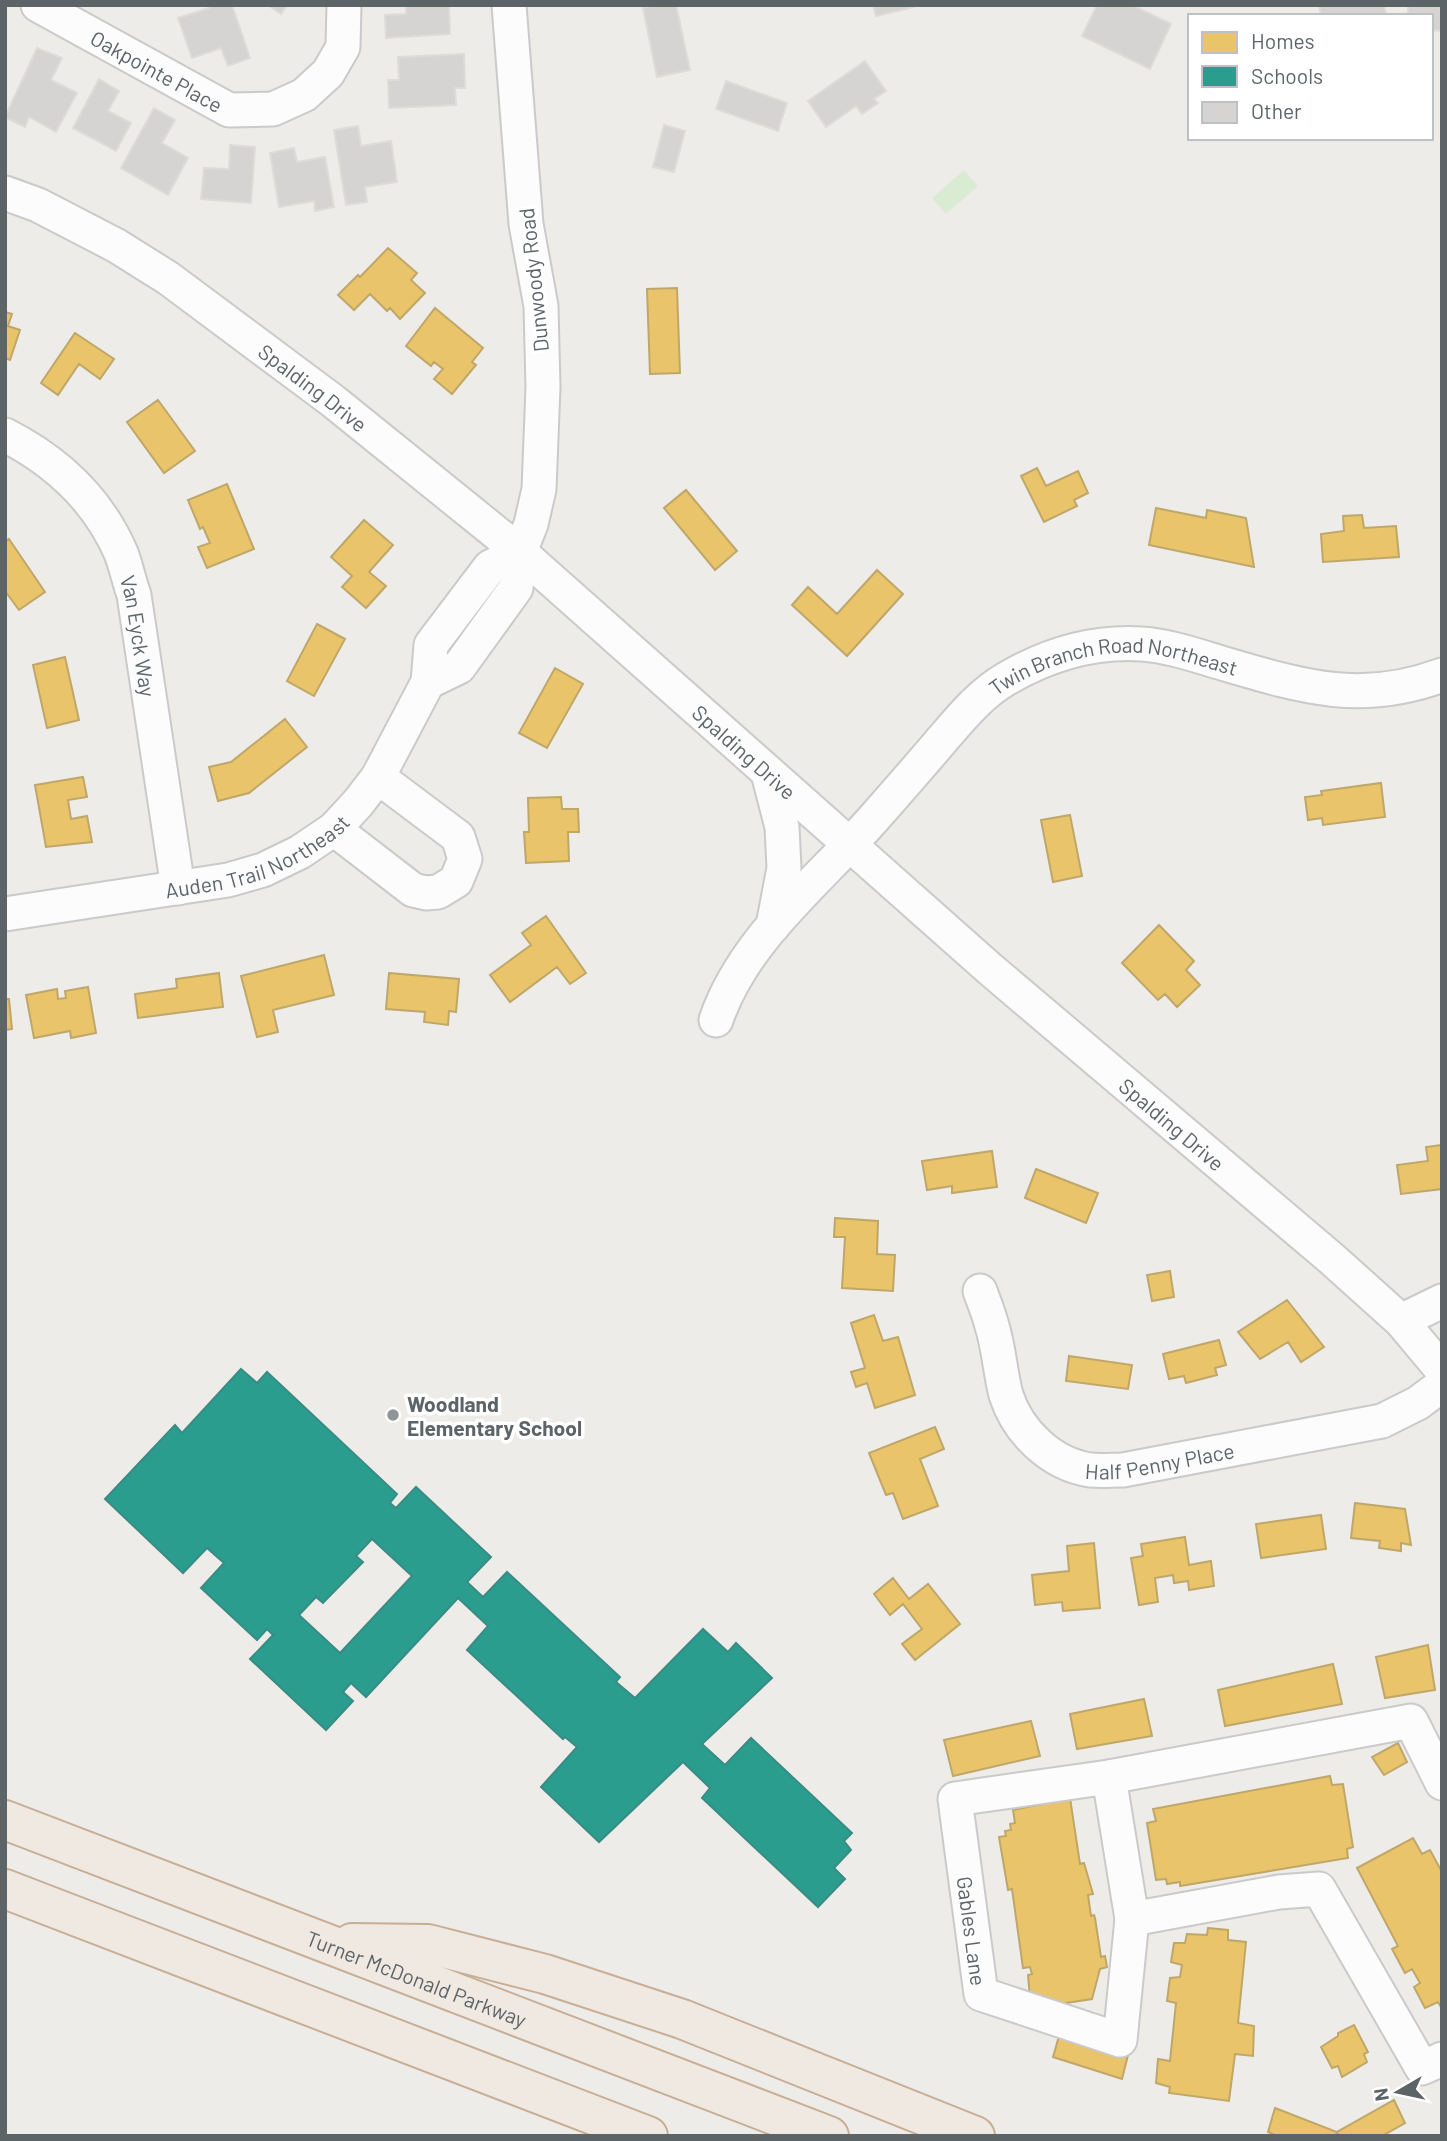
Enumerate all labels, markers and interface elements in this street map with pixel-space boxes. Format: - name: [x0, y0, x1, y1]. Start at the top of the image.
- legend: [1188, 14, 1433, 140]
- street label: Oakpointe Place: [87, 24, 227, 117]
- text: Homes: [1251, 28, 1315, 53]
- text: Schools: [1251, 63, 1323, 88]
- text: Other: [1251, 98, 1302, 123]
- street label: Dunwoody Road: [513, 207, 553, 353]
- street label: Spalding Drive: [254, 338, 373, 436]
- street label: Van Eyck Way: [116, 572, 162, 699]
- street label: Twin Branch Road Northeast: [983, 631, 1241, 699]
- street label: Spalding Drive: [688, 699, 802, 804]
- street label: Auden Trail Northeast: [163, 809, 354, 902]
- street label: Spalding Drive: [1115, 1072, 1230, 1175]
- place label: Woodland Elementary School: [407, 1391, 582, 1440]
- marker: Woodland Elementary School: [385, 1407, 401, 1423]
- street label: Half Penny Place: [1084, 1437, 1236, 1483]
- street label: Gables Lane: [953, 1875, 992, 1987]
- street label: Turner McDonald Parkway: [303, 1924, 531, 2032]
- north arrow: [1363, 2057, 1433, 2127]
- text: N: [1368, 2087, 1393, 2103]

